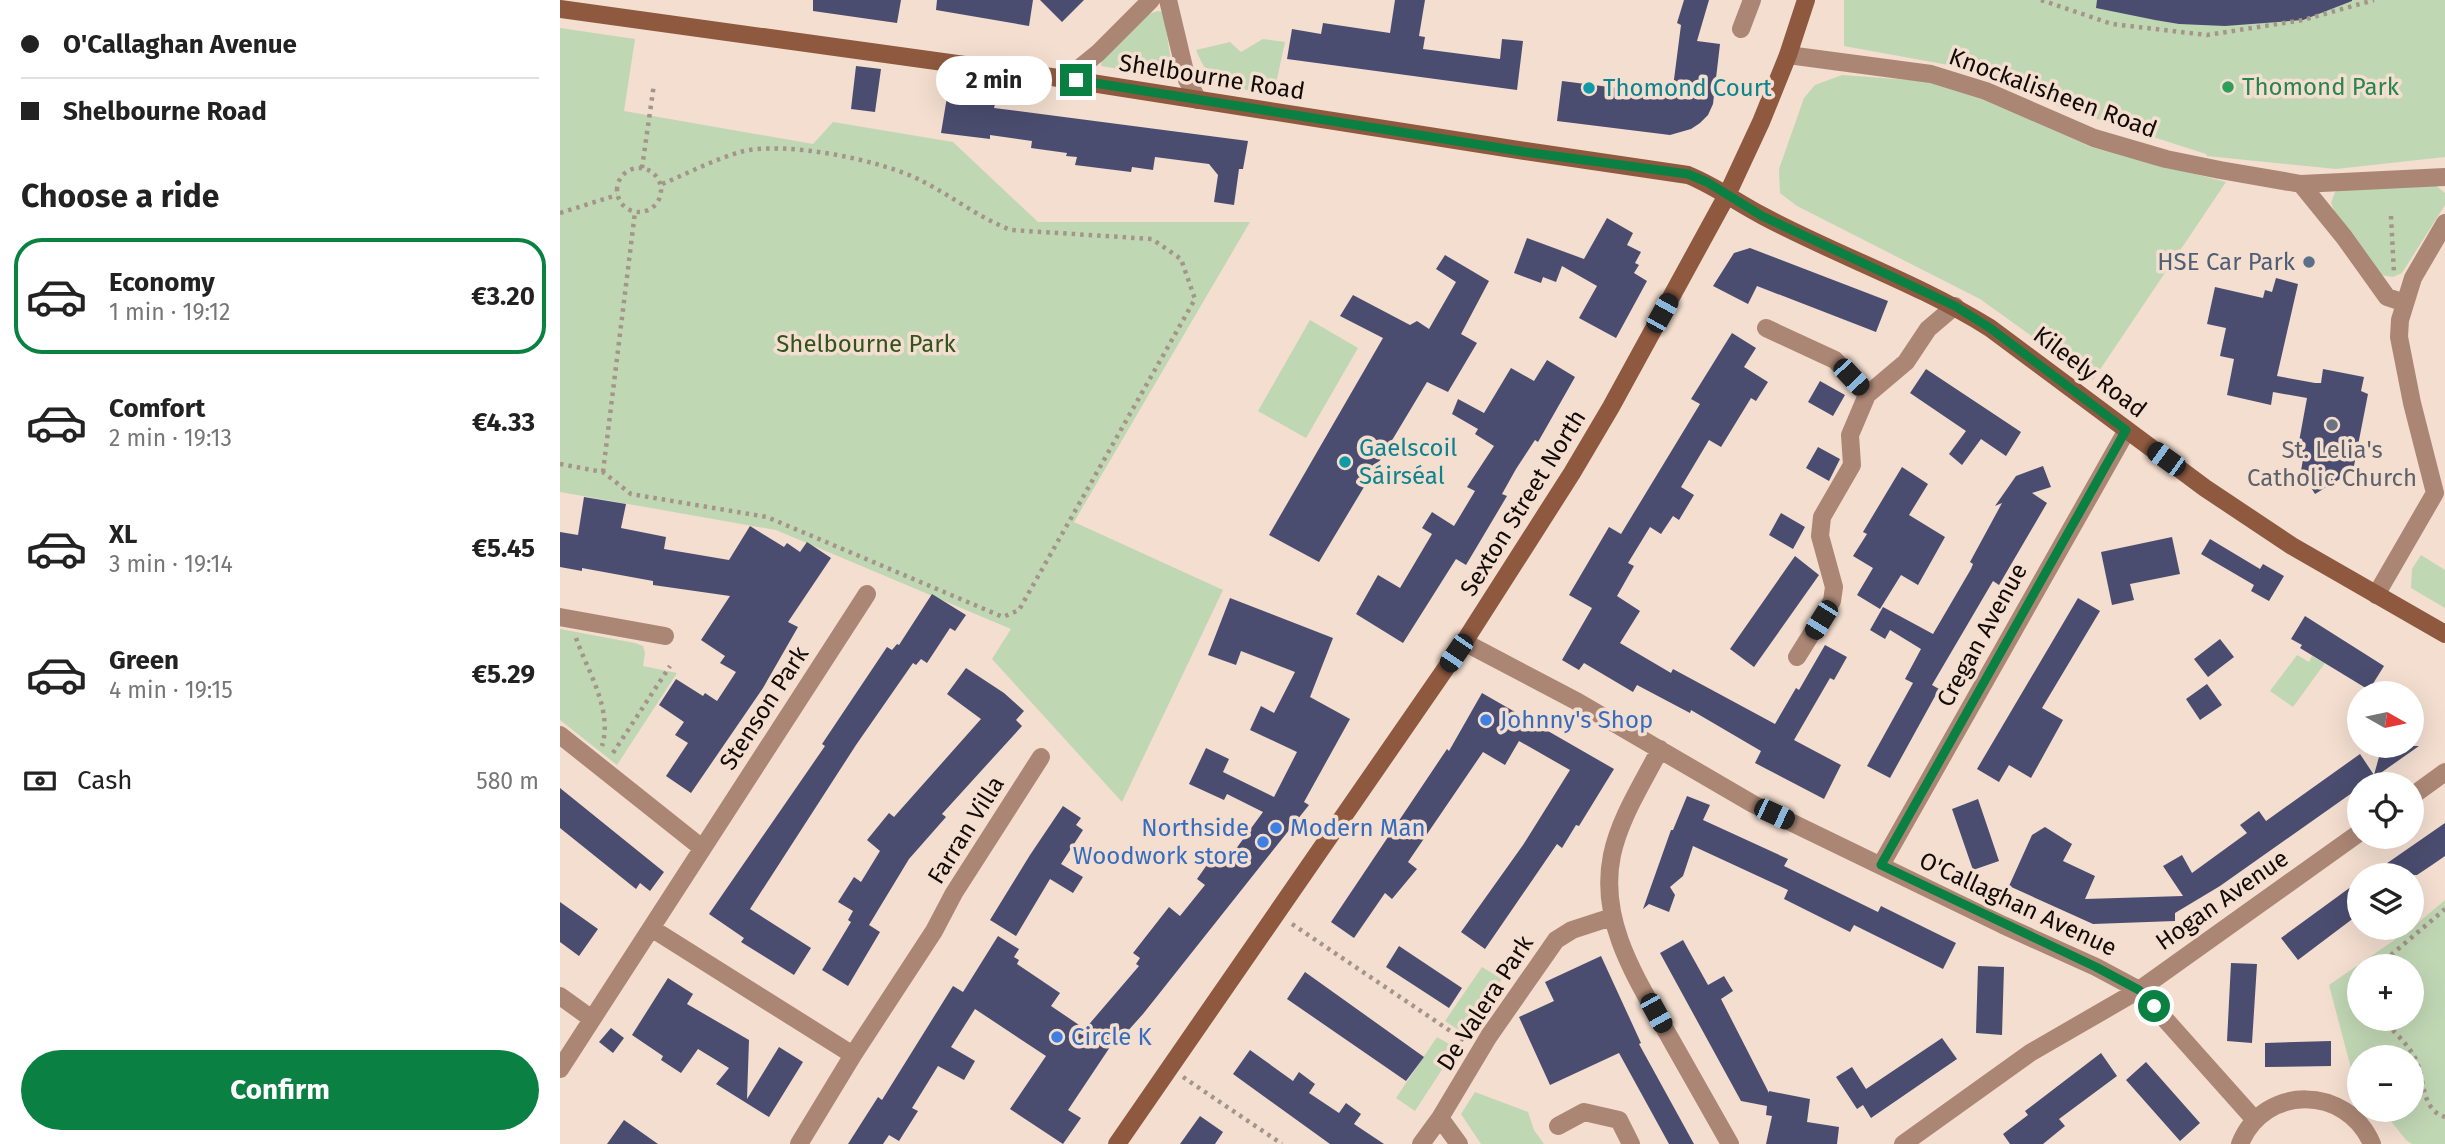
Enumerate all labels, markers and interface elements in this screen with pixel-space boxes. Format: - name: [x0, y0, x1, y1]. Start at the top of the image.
- text: O'Callaghan Avenue: [63, 29, 297, 60]
- street label: Knockalisheen Road: [1945, 42, 2161, 144]
- street label: Shelbourne Road: [1117, 48, 1307, 106]
- callout: 2 min: [936, 56, 1051, 104]
- route end: [1060, 64, 1092, 96]
- text: 2 min: [966, 66, 1022, 94]
- place label: Thomond Park: [2242, 73, 2400, 101]
- place label: Thomond Court: [1603, 74, 1772, 102]
- marker: Thomond Park: [2220, 79, 2236, 95]
- marker: Thomond Court: [1581, 80, 1597, 96]
- text: Shelbourne Road: [63, 96, 267, 127]
- text: Choose a ride: [21, 177, 219, 215]
- place label: HSE Car Park: [2157, 248, 2296, 276]
- marker: HSE Car Park: [2301, 254, 2317, 270]
- icon: car: [25, 265, 88, 328]
- text: Economy: [109, 267, 215, 298]
- text: €3.20: [471, 281, 535, 312]
- car: [1643, 290, 1682, 336]
- text: 1 min · 19:12: [109, 298, 230, 326]
- street label: Kileely Road: [2028, 320, 2152, 424]
- park label: Shelbourne Park: [776, 330, 956, 358]
- car: [1829, 354, 1874, 400]
- icon: car: [25, 391, 88, 454]
- text: Comfort: [109, 393, 205, 424]
- street label: Sexton Street North: [1454, 405, 1592, 601]
- text: €4.33: [472, 407, 535, 438]
- marker: St. Lelia's Catholic Church: [2324, 417, 2340, 433]
- text: 2 min · 19:13: [109, 424, 232, 452]
- place label: Gaelscoil Sáirséal: [1359, 434, 1457, 490]
- place label: St. Lelia's Catholic Church: [2247, 436, 2417, 492]
- car: [2143, 438, 2190, 480]
- marker: Gaelscoil Sáirséal: [1337, 454, 1353, 470]
- icon: car: [25, 517, 88, 580]
- text: XL: [109, 519, 137, 550]
- text: €5.45: [472, 533, 535, 564]
- text: 3 min · 19:14: [109, 550, 233, 578]
- street label: Cregan Avenue: [1931, 558, 2033, 712]
- car: [1801, 597, 1842, 643]
- car: [1436, 630, 1477, 676]
- street label: Stenson Park: [714, 640, 815, 775]
- icon: car: [25, 643, 88, 706]
- text: Green: [109, 645, 179, 676]
- text: €5.29: [472, 659, 535, 690]
- text: 4 min · 19:15: [109, 676, 233, 704]
- north arrow: [2347, 681, 2424, 758]
- map controls: [2347, 681, 2424, 1122]
- place label: Johnny's Shop: [1500, 706, 1653, 734]
- marker: Johnny's Shop: [1478, 712, 1494, 728]
- icon: cash: [21, 762, 59, 800]
- text: Cash: [77, 765, 133, 796]
- text: 580 m: [476, 767, 539, 795]
- street label: Farran Villa: [922, 771, 1010, 889]
- button: locate: [2347, 772, 2424, 849]
- car: [1751, 796, 1798, 832]
- place label: Northside Woodwork store: [1073, 814, 1249, 870]
- place label: Modern Man: [1290, 814, 1426, 842]
- marker: Modern Man: [1268, 820, 1284, 836]
- marker: Northside Woodwork store: [1255, 834, 1271, 850]
- street label: Hogan Avenue: [2150, 844, 2294, 956]
- street label: O'Callaghan Avenue: [1915, 846, 2121, 962]
- button: layers: [2347, 863, 2424, 940]
- street label: De Valera Park: [1431, 930, 1539, 1076]
- button: +: [2347, 954, 2424, 1031]
- car: [1637, 990, 1676, 1036]
- route start: [2138, 990, 2170, 1022]
- place label: Circle K: [1071, 1023, 1153, 1051]
- marker: Circle K: [1049, 1029, 1065, 1045]
- button: −: [2347, 1045, 2424, 1122]
- button: Confirm: [21, 1050, 539, 1130]

